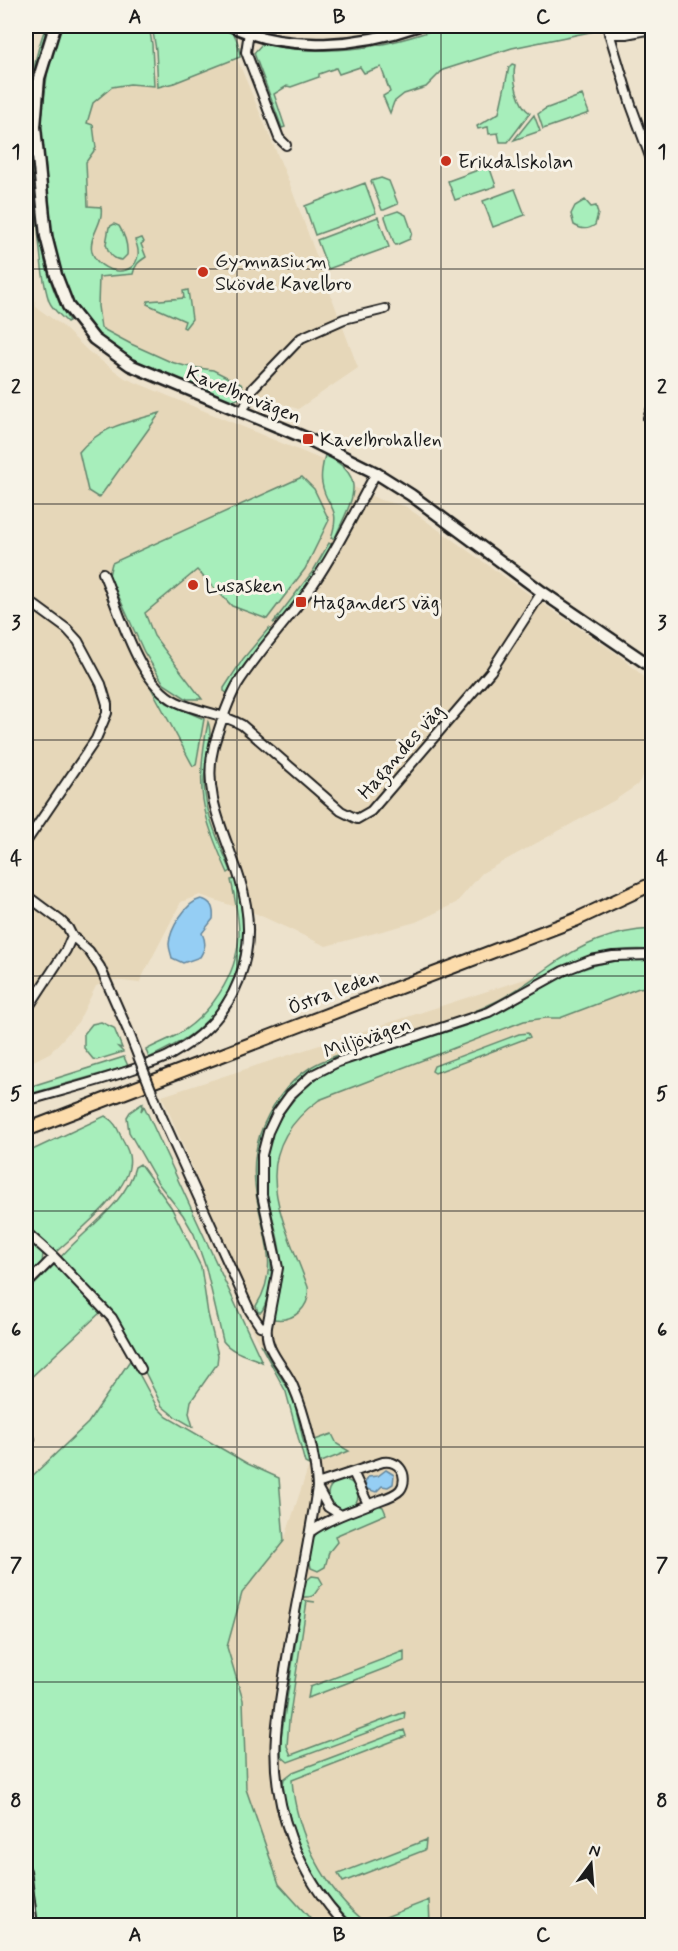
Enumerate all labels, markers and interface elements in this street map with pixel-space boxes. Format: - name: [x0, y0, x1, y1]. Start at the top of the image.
- text: A: [128, 4, 142, 31]
- text: B: [333, 4, 346, 31]
- text: C: [536, 4, 551, 31]
- text: 1: [12, 139, 20, 166]
- text: 1: [658, 139, 666, 166]
- place label: Erikdalskolan: [458, 149, 574, 176]
- marker: Erikdalskolan: [439, 154, 453, 168]
- place label: Gymnasium Skövde Kavelbro: [215, 248, 352, 298]
- marker: Gymnasium Skövde Kavelbro: [196, 265, 210, 279]
- street label: Kavelbrovägen: [182, 360, 305, 431]
- text: 2: [11, 374, 21, 401]
- text: 2: [657, 374, 667, 401]
- place label: Kavelbrohallen: [320, 427, 442, 454]
- marker: Kavelbrohallen: [301, 432, 315, 446]
- place label: Lusasken: [205, 573, 283, 600]
- marker: Lusasken: [186, 578, 200, 592]
- place label: Haganders väg: [313, 590, 439, 619]
- marker: Haganders väg: [294, 595, 308, 609]
- text: 3: [11, 610, 21, 637]
- text: 3: [657, 610, 667, 637]
- street label: Hagandes väg: [352, 698, 452, 807]
- text: 4: [10, 846, 22, 873]
- text: 4: [656, 846, 668, 873]
- street label: Östra leden: [285, 963, 383, 1022]
- street label: Miljövägen: [320, 1011, 415, 1066]
- text: 5: [10, 1081, 22, 1108]
- text: 5: [656, 1081, 668, 1108]
- text: 6: [11, 1317, 21, 1344]
- text: 6: [657, 1317, 667, 1344]
- text: 7: [10, 1552, 22, 1579]
- text: 7: [656, 1552, 668, 1579]
- text: 8: [10, 1788, 22, 1815]
- text: 8: [656, 1788, 668, 1815]
- north arrow: [561, 1834, 621, 1894]
- text: N: [587, 1839, 603, 1863]
- text: A: [128, 1922, 142, 1949]
- text: B: [333, 1922, 346, 1949]
- text: C: [536, 1922, 551, 1949]

